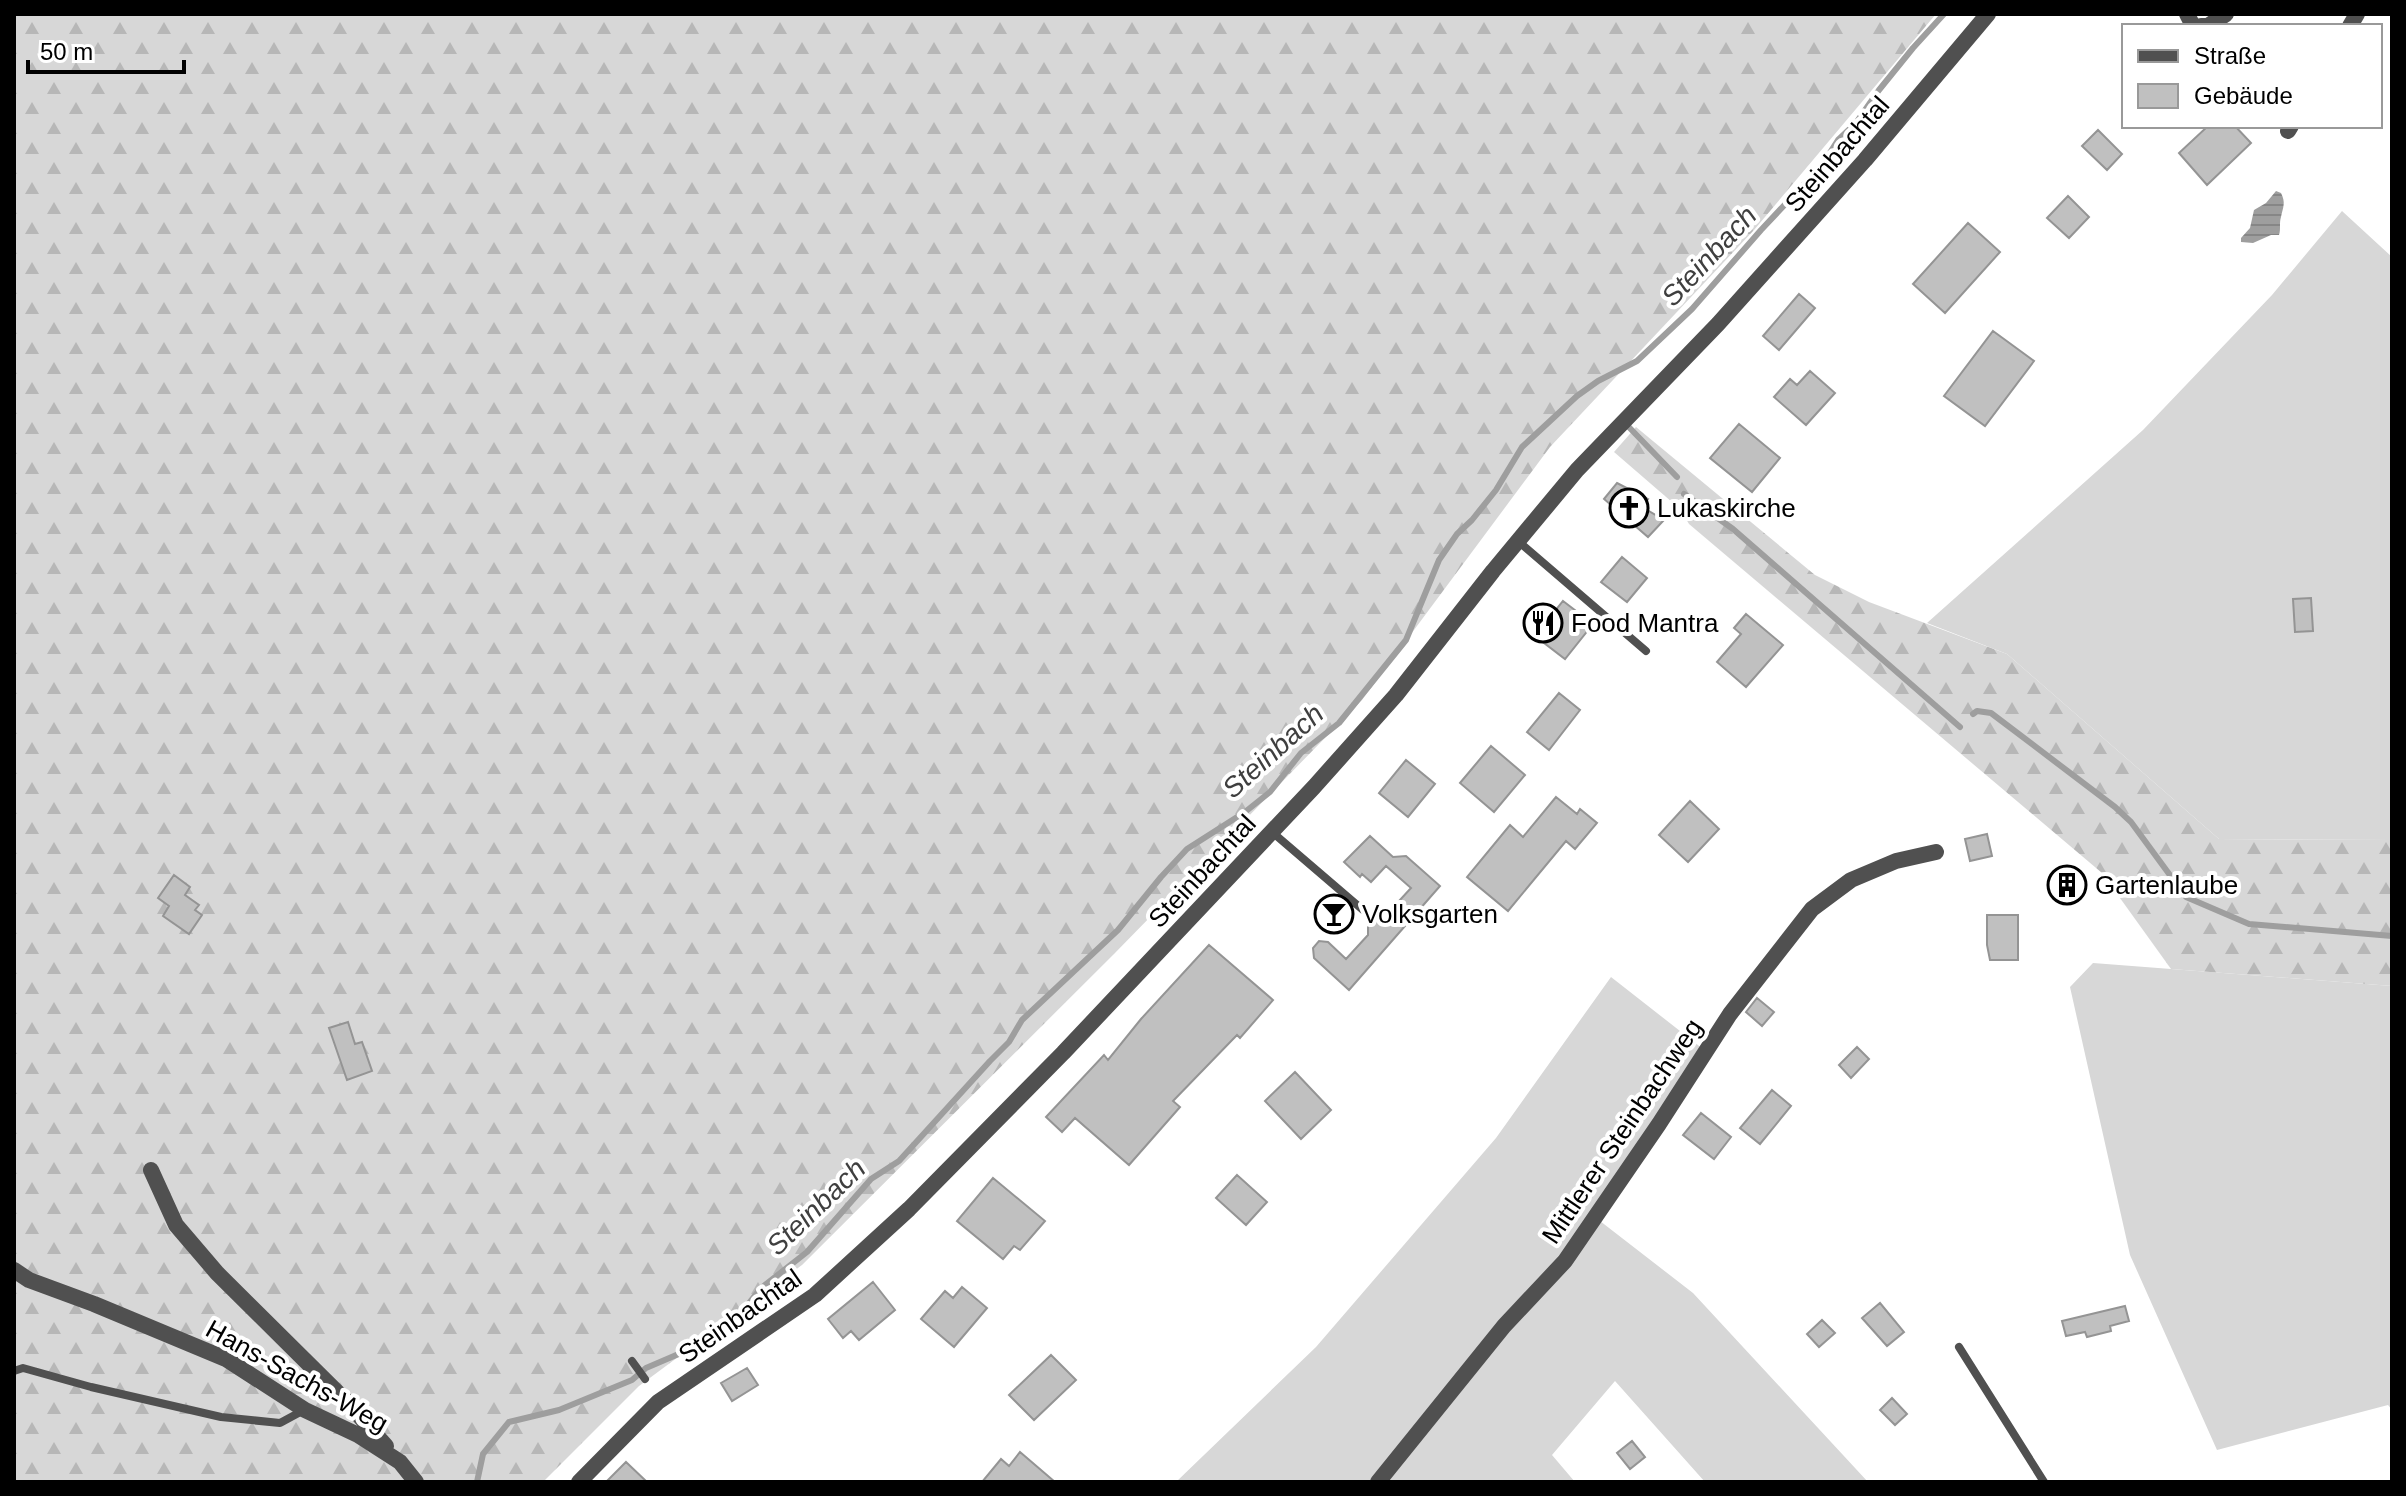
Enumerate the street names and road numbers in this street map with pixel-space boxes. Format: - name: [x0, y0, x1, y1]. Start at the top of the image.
- street label: Steinbachtal: [1779, 90, 1895, 218]
- street label: Steinbachtal: [1142, 808, 1262, 934]
- street label: Mittlerer Steinbachweg: [1536, 1013, 1708, 1249]
- street label: Steinbachtal: [673, 1263, 807, 1369]
- street label: Hans-Sachs-Weg: [201, 1314, 393, 1438]

